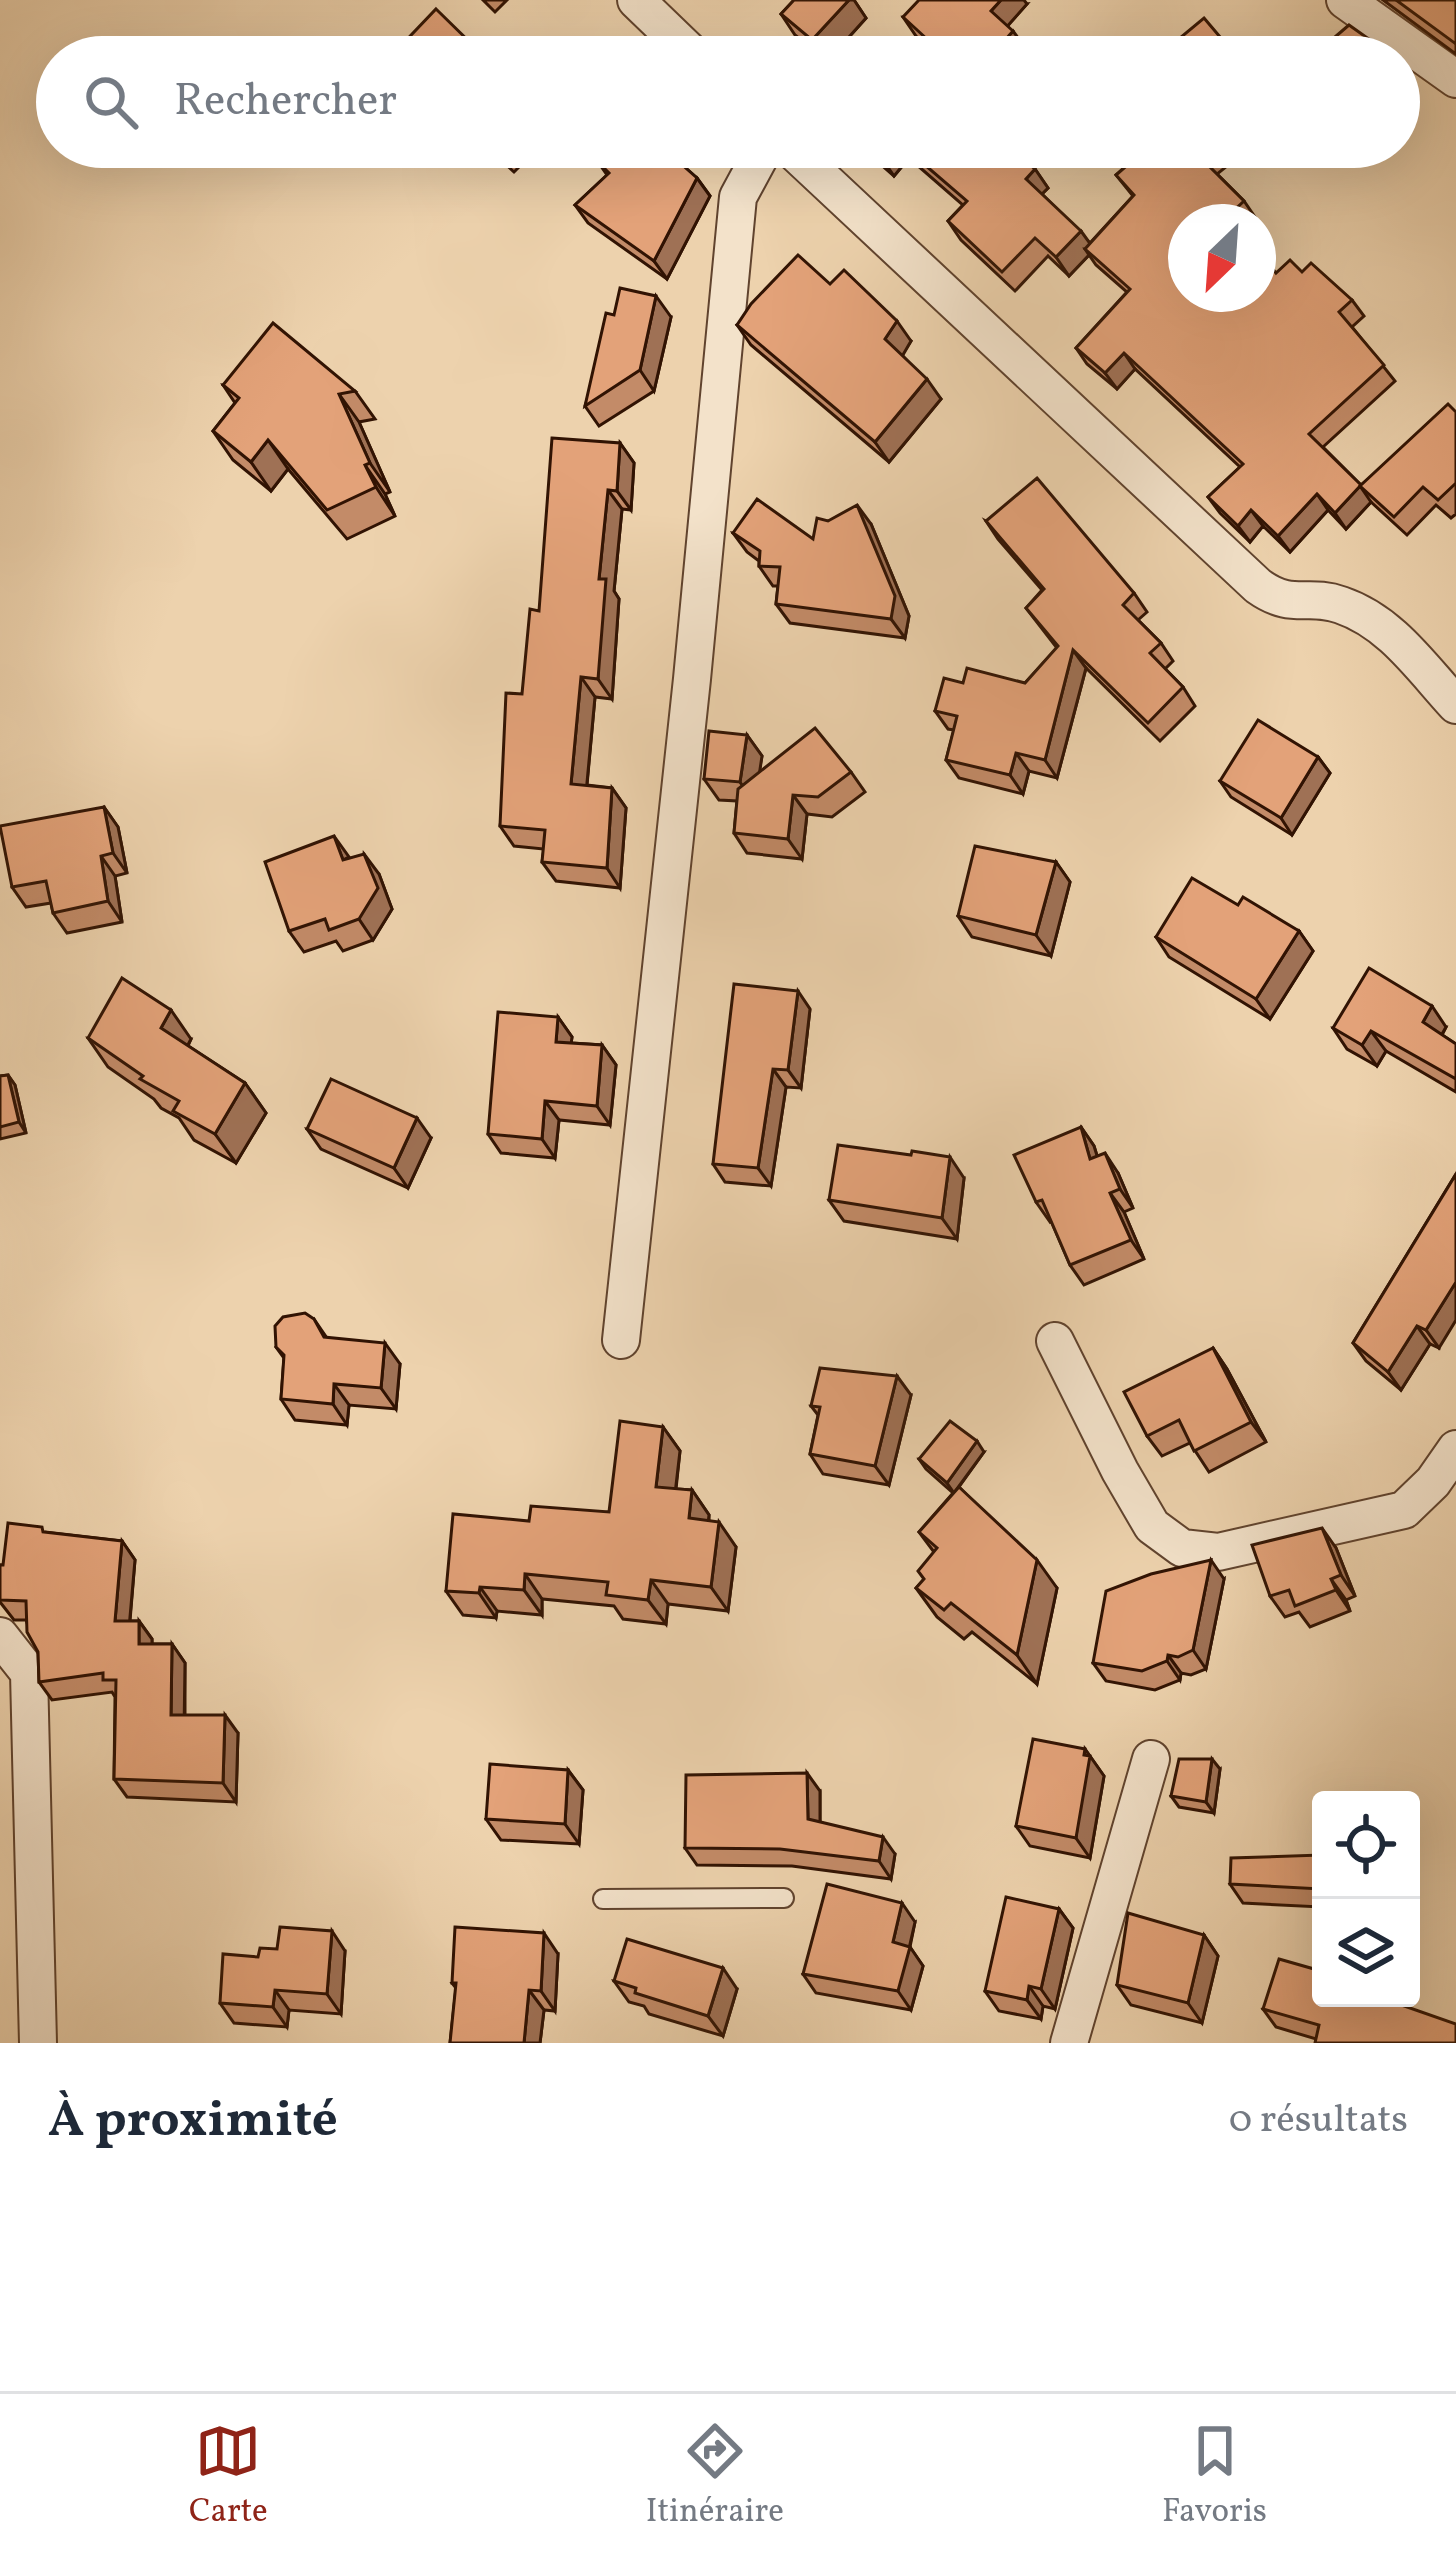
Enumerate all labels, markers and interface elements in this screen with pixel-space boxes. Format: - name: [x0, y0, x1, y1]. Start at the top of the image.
- search box: [36, 36, 1420, 168]
- icon: search: [78, 69, 144, 135]
- text: Rechercher: [174, 71, 397, 134]
- north arrow: [1168, 204, 1276, 312]
- map controls: [1312, 1791, 1420, 2007]
- button: locate: [1312, 1791, 1420, 1899]
- button: layers: [1312, 1899, 1420, 2007]
- text: À proximité: [48, 2086, 338, 2157]
- text: 0 résultats: [1229, 2094, 1408, 2148]
- tab: Carte: [189, 2418, 268, 2536]
- tab: Itinéraire: [646, 2418, 784, 2536]
- tab: Favoris: [1162, 2418, 1267, 2536]

